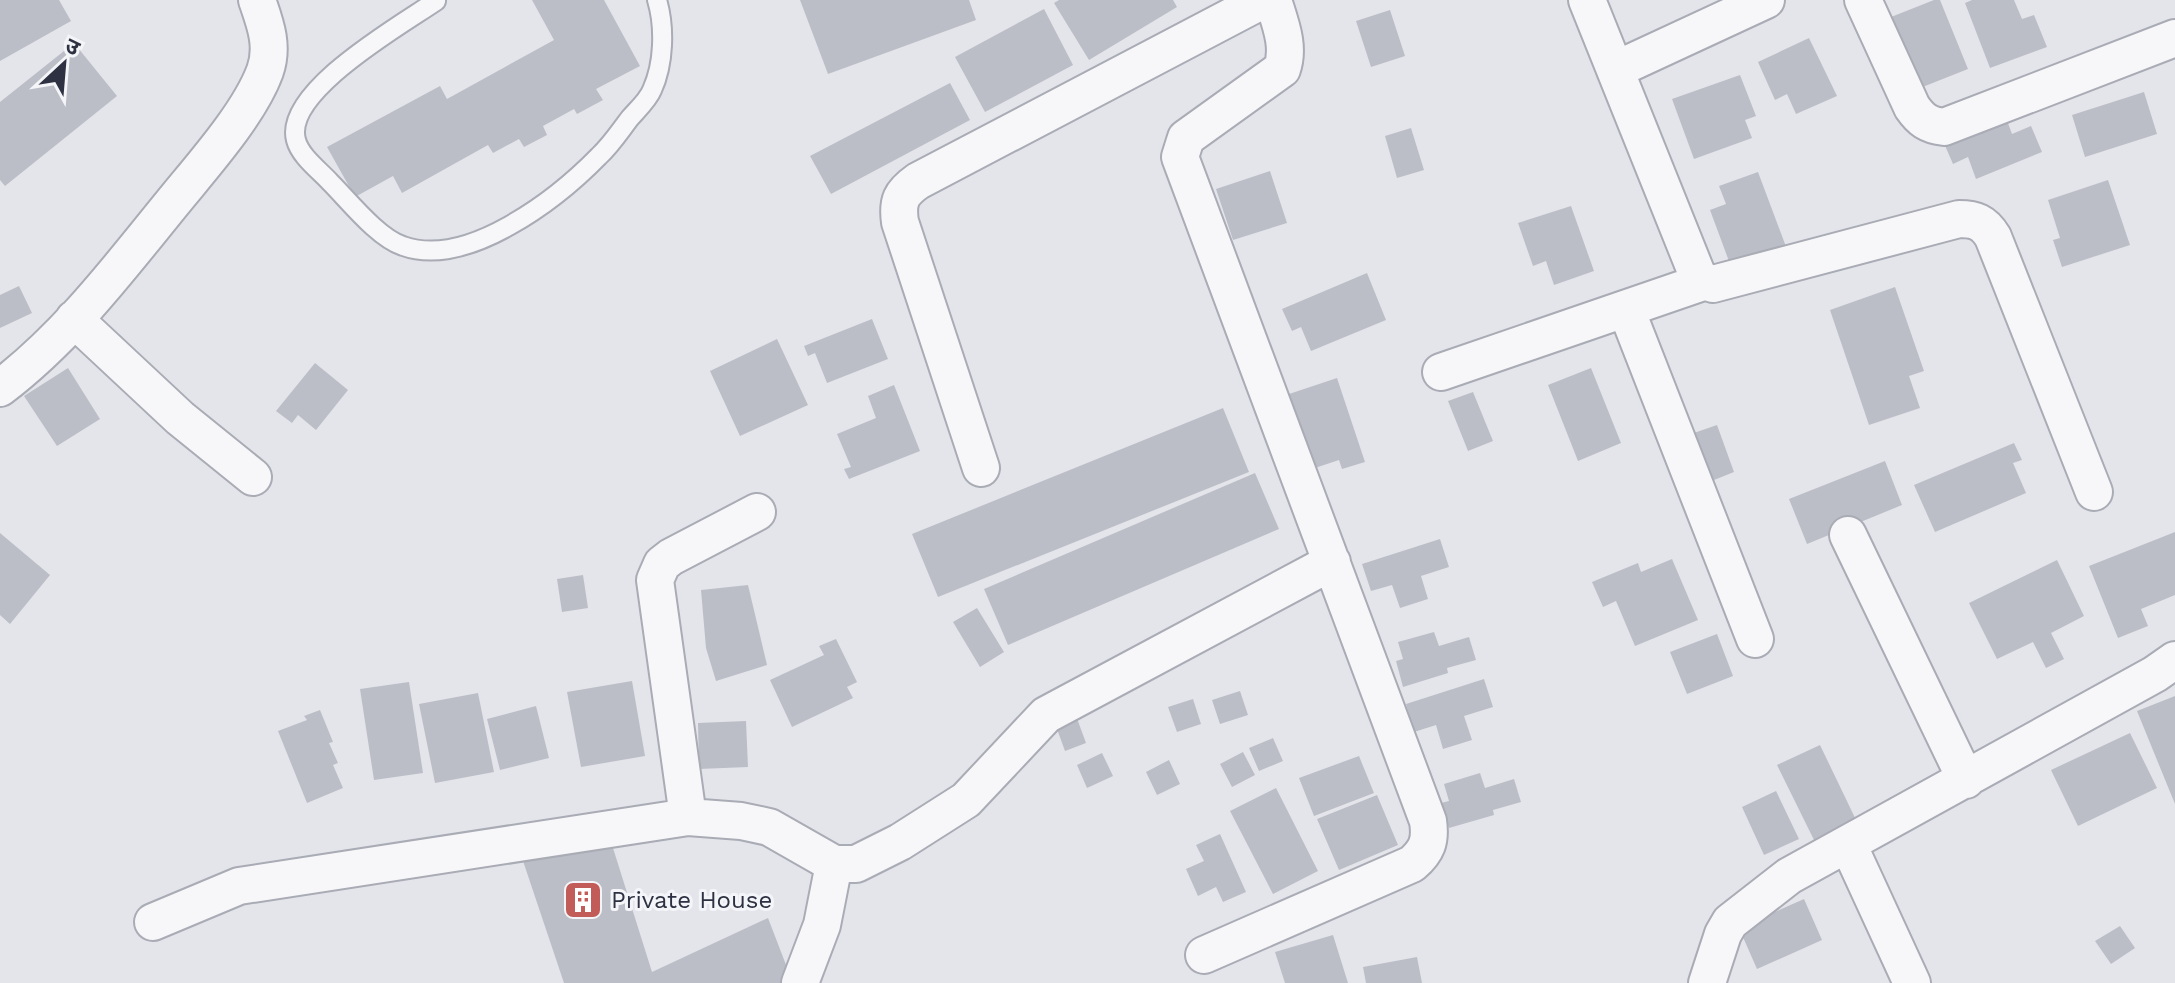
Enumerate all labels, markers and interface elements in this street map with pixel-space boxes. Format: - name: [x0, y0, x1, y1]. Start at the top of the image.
- north arrow: [24, 24, 104, 104]
- text: उ: [61, 32, 85, 61]
- building icon: Private House: [562, 879, 604, 921]
- place label: Private House: [611, 886, 772, 914]

